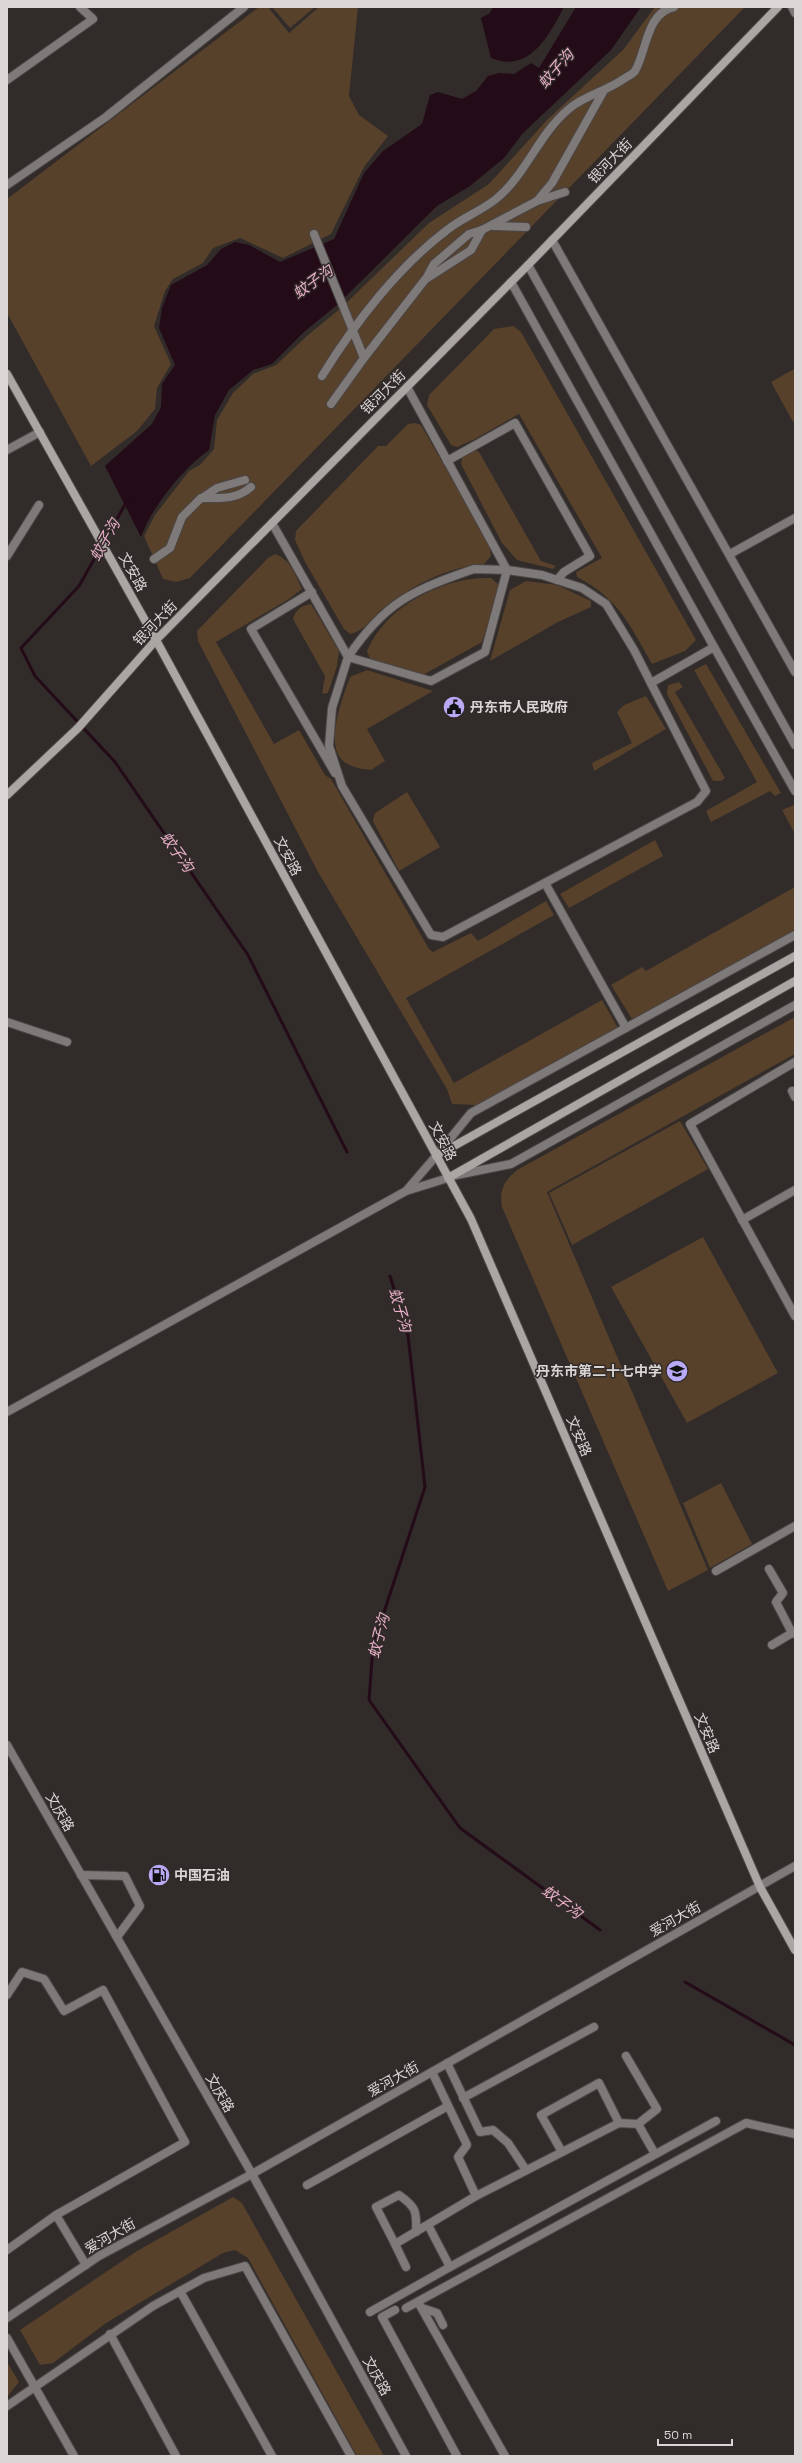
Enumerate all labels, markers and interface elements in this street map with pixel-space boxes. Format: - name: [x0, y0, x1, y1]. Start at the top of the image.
- water label: 蚊子沟: [534, 44, 579, 92]
- street label: 银河大街: [584, 135, 636, 187]
- water label: 蚊子沟: [289, 260, 338, 303]
- street label: 银河大街: [357, 366, 409, 418]
- water label: 蚊子沟: [85, 514, 125, 564]
- street label: 文安路: [115, 549, 151, 595]
- street label: 银河大街: [129, 597, 181, 649]
- public building icon: 丹东市人民政府: [441, 694, 467, 720]
- place label: 丹东市人民政府: [470, 698, 568, 716]
- water label: 蚊子沟: [157, 828, 199, 877]
- street label: 文安路: [270, 833, 306, 879]
- street label: 文安路: [425, 1118, 461, 1164]
- water label: 蚊子沟: [385, 1286, 416, 1336]
- school or university icon: 丹东市第二十七中学: [664, 1358, 690, 1384]
- place label: 丹东市第二十七中学: [536, 1362, 662, 1380]
- street label: 文安路: [563, 1413, 595, 1459]
- water label: 蚊子沟: [364, 1610, 394, 1660]
- street label: 文安路: [691, 1710, 723, 1756]
- street label: 文庆路: [42, 1789, 78, 1835]
- fuel station icon: 中国石油: [146, 1862, 172, 1888]
- place label: 中国石油: [174, 1866, 230, 1884]
- water label: 蚊子沟: [539, 1881, 588, 1924]
- street label: 爱河大街: [646, 1898, 704, 1940]
- street label: 爱河大街: [364, 2058, 422, 2100]
- street label: 文庆路: [202, 2070, 238, 2116]
- street label: 爱河大街: [81, 2214, 139, 2258]
- street label: 文庆路: [359, 2353, 395, 2399]
- scale bar: [658, 2421, 732, 2447]
- text: 50 m: [664, 2427, 692, 2443]

